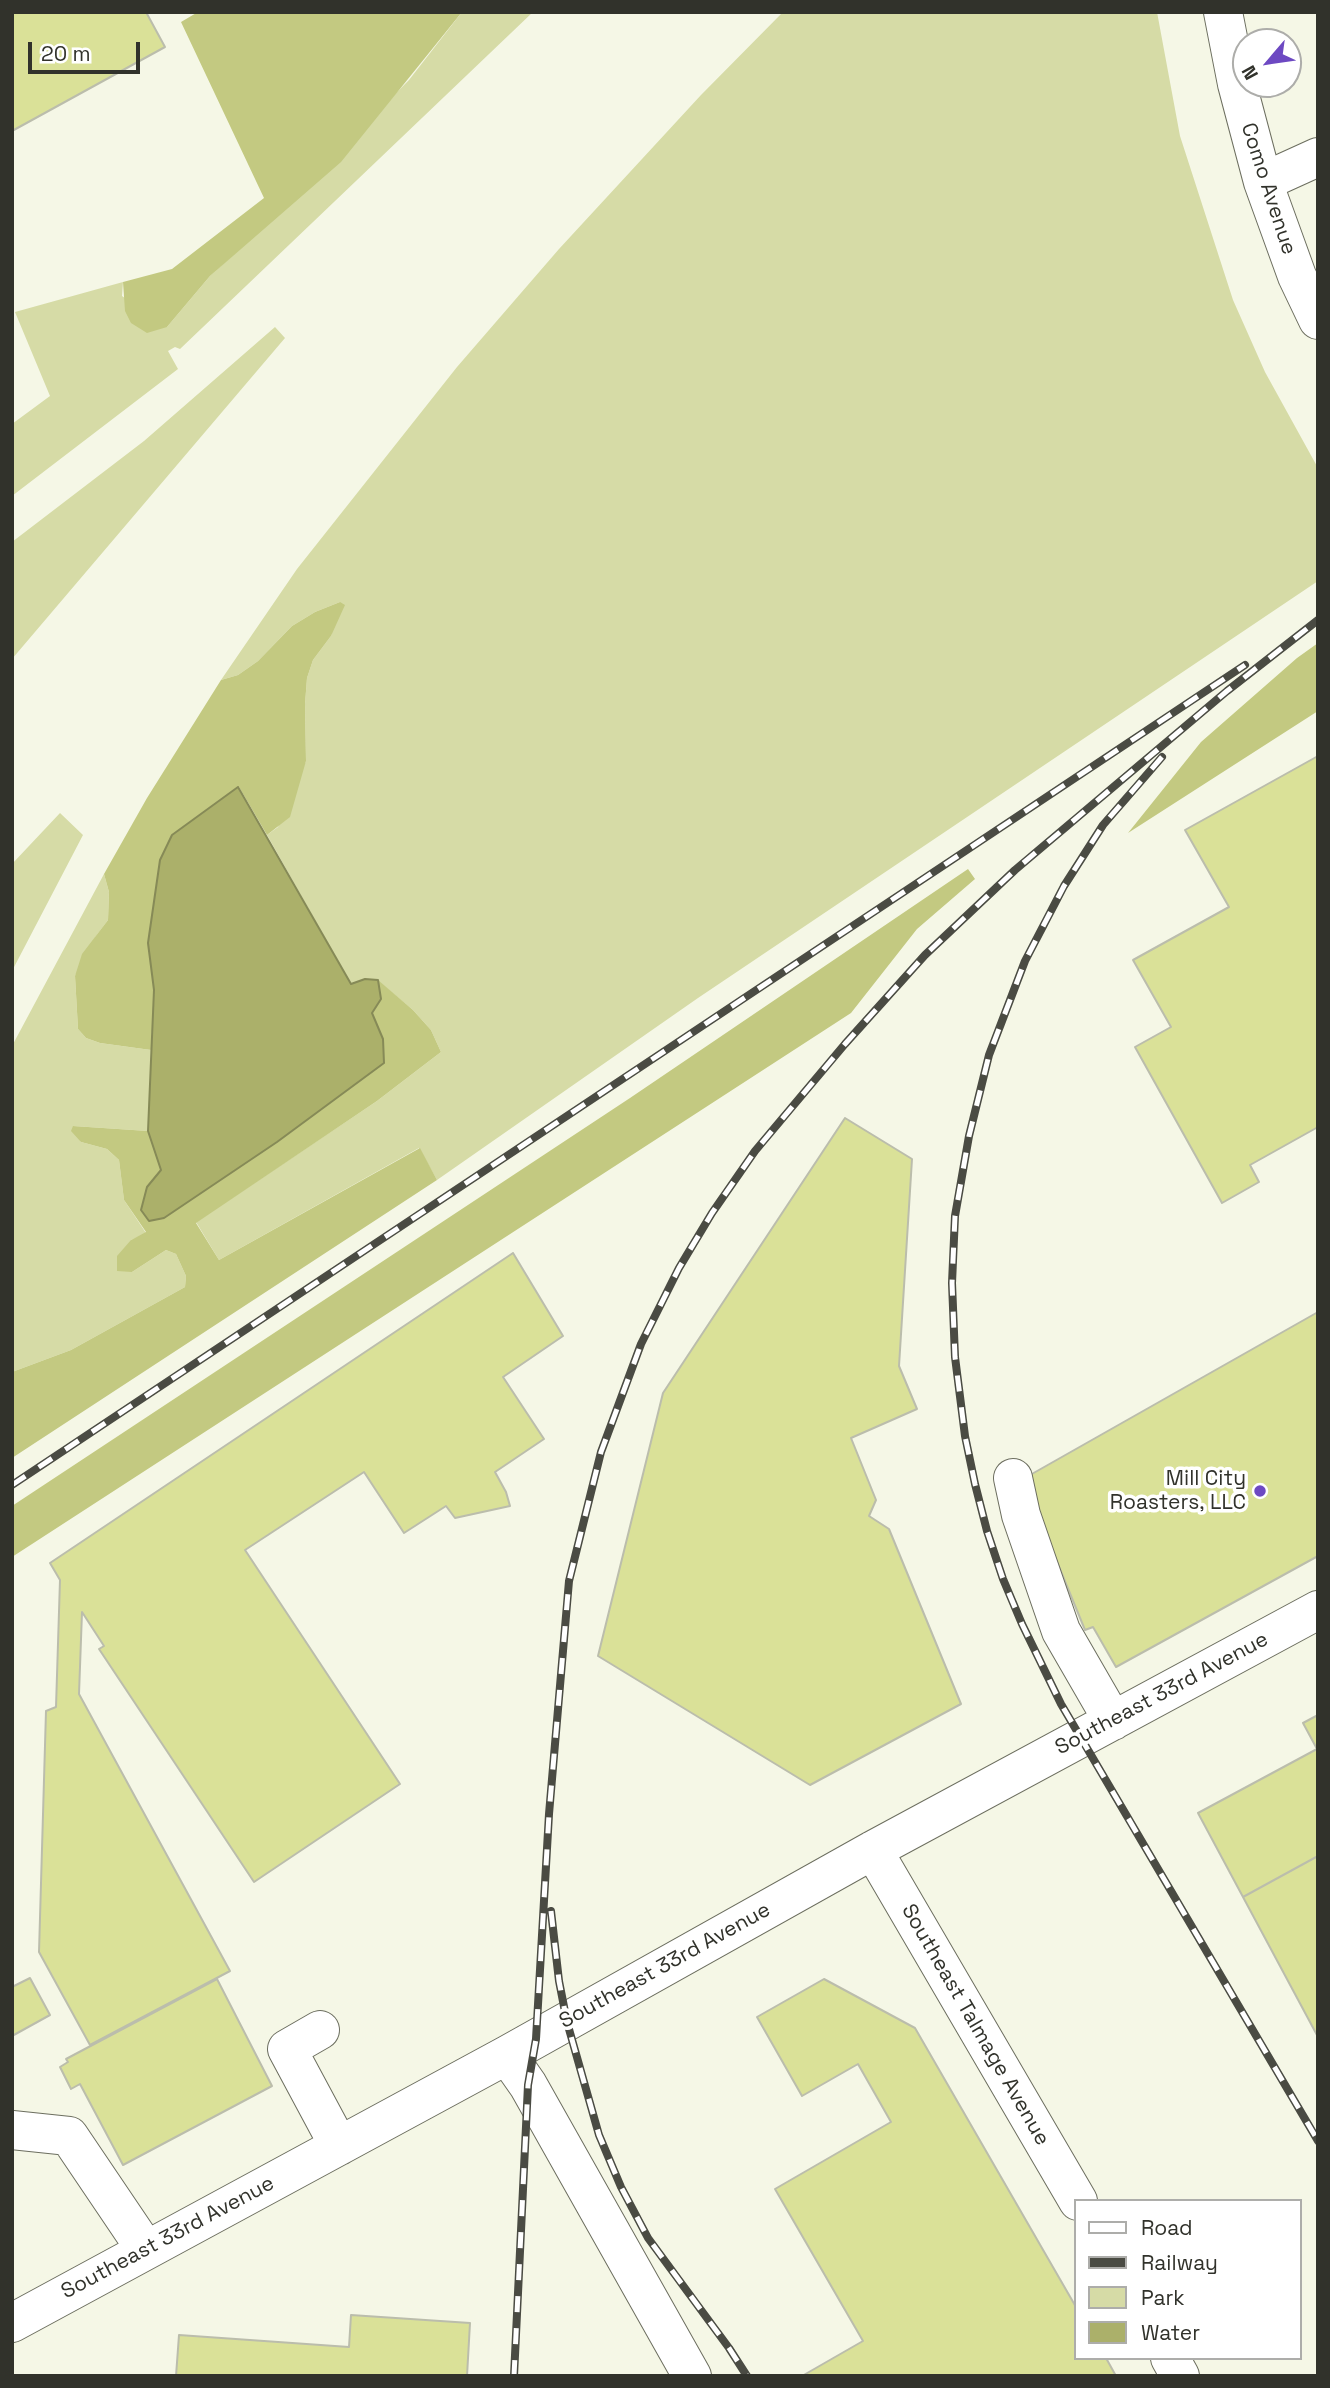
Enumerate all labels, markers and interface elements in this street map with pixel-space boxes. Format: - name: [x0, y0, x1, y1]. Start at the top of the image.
- scale bar: [32, 28, 144, 72]
- north arrow: [1232, 28, 1302, 98]
- text: 20 m: [41, 40, 91, 67]
- text: N: [1236, 61, 1264, 84]
- street label: Como Avenue: [1235, 120, 1301, 258]
- place label: Mill City Roasters, LLC: [1110, 1466, 1246, 1516]
- marker: Mill City Roasters, LLC: [1252, 1483, 1268, 1499]
- street label: Southeast 33rd Avenue: [1051, 1627, 1273, 1761]
- street label: Southeast 33rd Avenue: [555, 1897, 775, 2035]
- street label: Southeast Talmage Avenue: [895, 1900, 1055, 2150]
- street label: Southeast 33rd Avenue: [57, 2171, 279, 2305]
- legend: [1074, 2199, 1302, 2360]
- text: Road: [1141, 2214, 1193, 2241]
- text: Railway: [1141, 2249, 1218, 2276]
- text: Park: [1141, 2284, 1185, 2311]
- text: Water: [1141, 2319, 1200, 2346]

